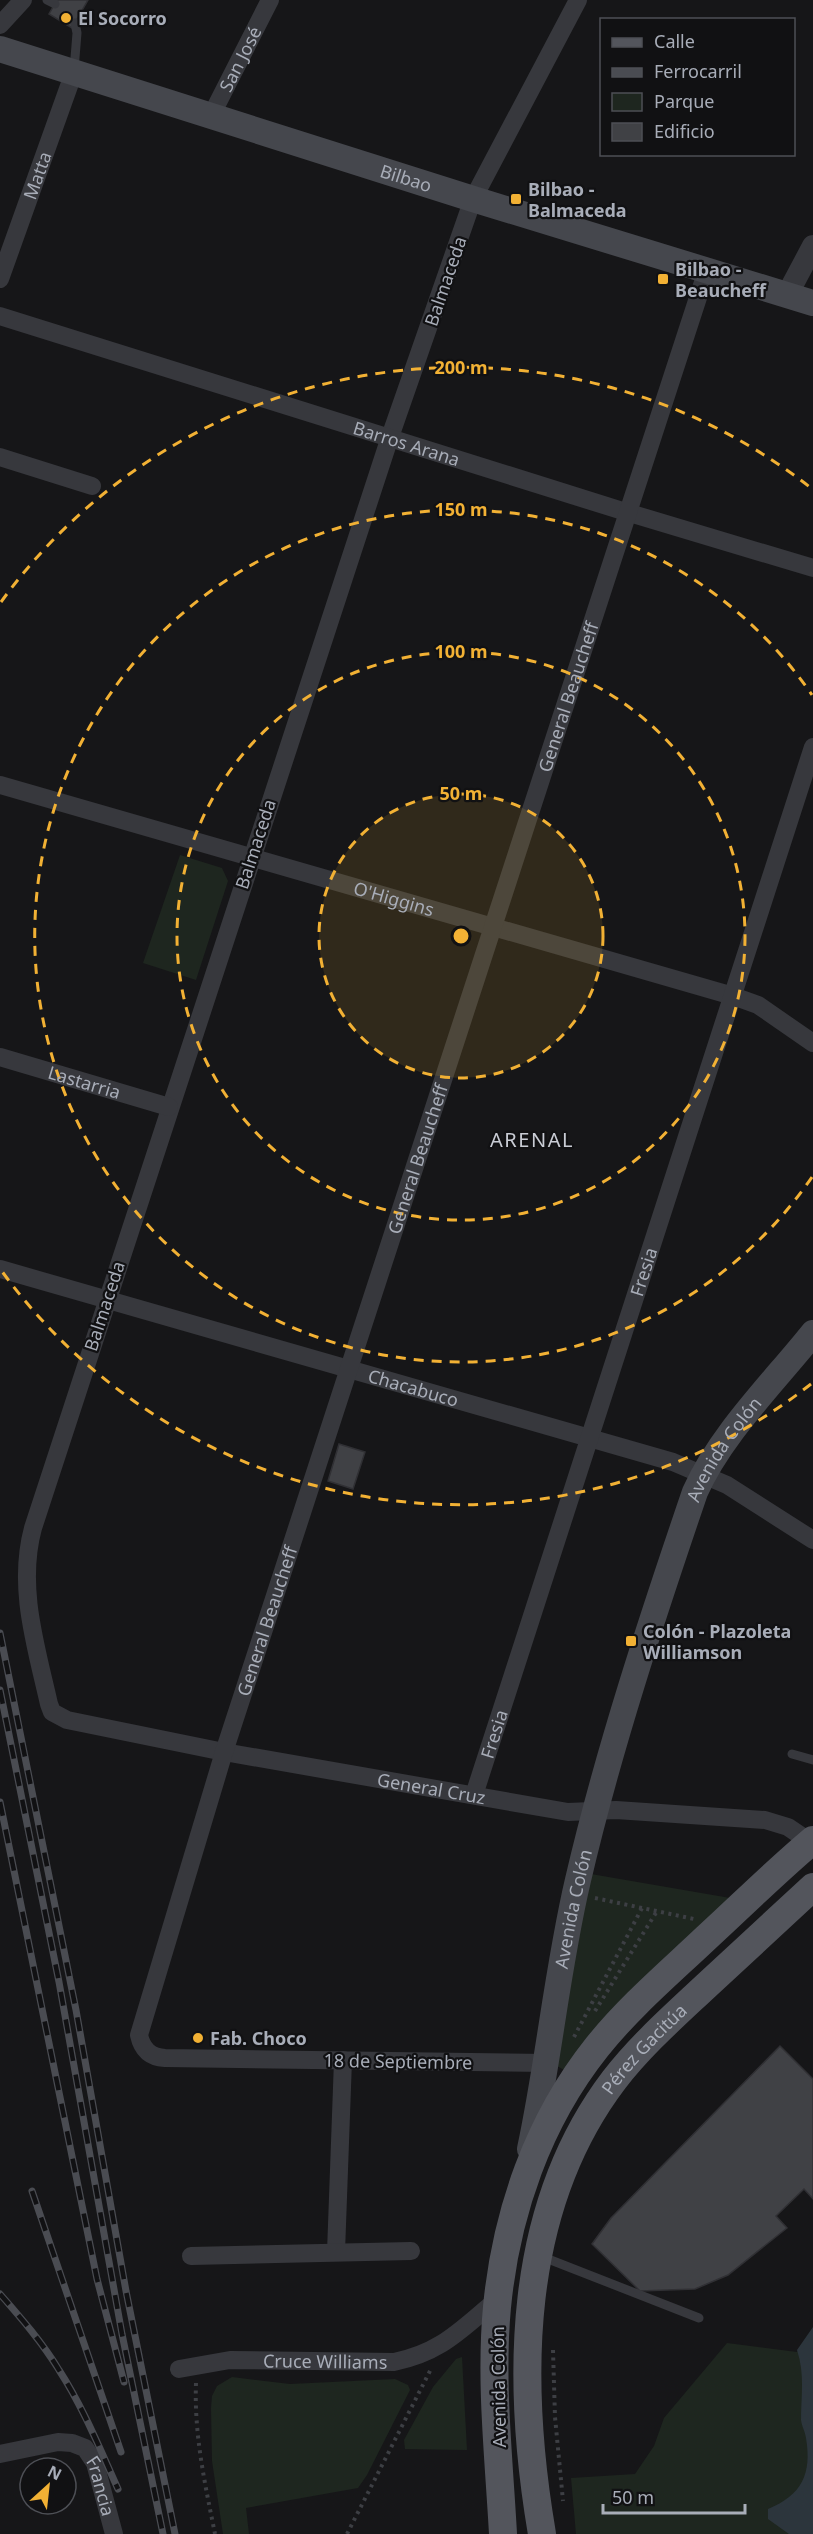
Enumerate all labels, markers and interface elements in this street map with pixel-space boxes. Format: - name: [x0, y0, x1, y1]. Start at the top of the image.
- place label: El Socorro: [78, 6, 167, 30]
- marker: El Socorro: [59, 11, 73, 25]
- legend: [600, 18, 795, 156]
- street label: San José: [213, 22, 267, 96]
- text: Calle: [654, 29, 695, 53]
- text: Ferrocarril: [654, 59, 742, 83]
- text: Parque: [654, 89, 714, 113]
- text: Edificio: [654, 119, 715, 143]
- street label: Matta: [17, 148, 57, 203]
- street label: Bilbao: [377, 158, 435, 197]
- place label: Bilbao - Balmaceda: [528, 177, 627, 222]
- marker: Bilbao - Balmaceda: [509, 192, 523, 206]
- street label: Balmaceda: [418, 233, 472, 329]
- place label: Bilbao - Beaucheff: [675, 257, 767, 302]
- marker: Bilbao - Beaucheff: [656, 272, 670, 286]
- text: 200 m: [434, 355, 488, 379]
- street label: Barros Arana: [350, 415, 463, 471]
- text: 150 m: [434, 497, 488, 521]
- street label: General Beaucheff: [532, 617, 604, 775]
- text: 100 m: [434, 639, 488, 663]
- text: 50 m: [440, 781, 482, 805]
- street label: Balmaceda: [229, 796, 281, 892]
- street label: O'Higgins: [351, 875, 437, 921]
- centre of rings: [451, 926, 471, 946]
- street label: Lastarria: [45, 1060, 123, 1104]
- street label: General Beaucheff: [382, 1079, 453, 1237]
- district label: ARENAL: [490, 1126, 574, 1153]
- street label: Fresia: [624, 1244, 662, 1299]
- street label: Balmaceda: [78, 1258, 130, 1354]
- street label: Chacabuco: [365, 1363, 461, 1412]
- street label: Avenida Colón: [681, 1392, 766, 1505]
- street label: General Beaucheff: [231, 1541, 303, 1699]
- place label: Colón - Plazoleta Williamson: [643, 1619, 791, 1664]
- marker: Colón - Plazoleta Williamson: [624, 1634, 638, 1648]
- street label: Fresia: [475, 1707, 513, 1762]
- street label: General Cruz: [375, 1767, 487, 1809]
- street label: Avenida Colón: [549, 1847, 597, 1970]
- street label: Pérez Gacitúa: [596, 1998, 692, 2099]
- place label: Fab. Choco: [210, 2026, 307, 2050]
- marker: Fab. Choco: [191, 2031, 205, 2045]
- street label: 18 de Septiembre: [323, 2048, 473, 2074]
- street label: Avenida Colón: [485, 2326, 511, 2448]
- street label: Cruce Williams: [263, 2348, 388, 2374]
- street label: Francia: [81, 2451, 121, 2519]
- north arrow: [18, 2456, 78, 2516]
- text: N: [44, 2460, 66, 2485]
- scale bar: [603, 2477, 746, 2515]
- text: 50 m: [612, 2485, 654, 2509]

